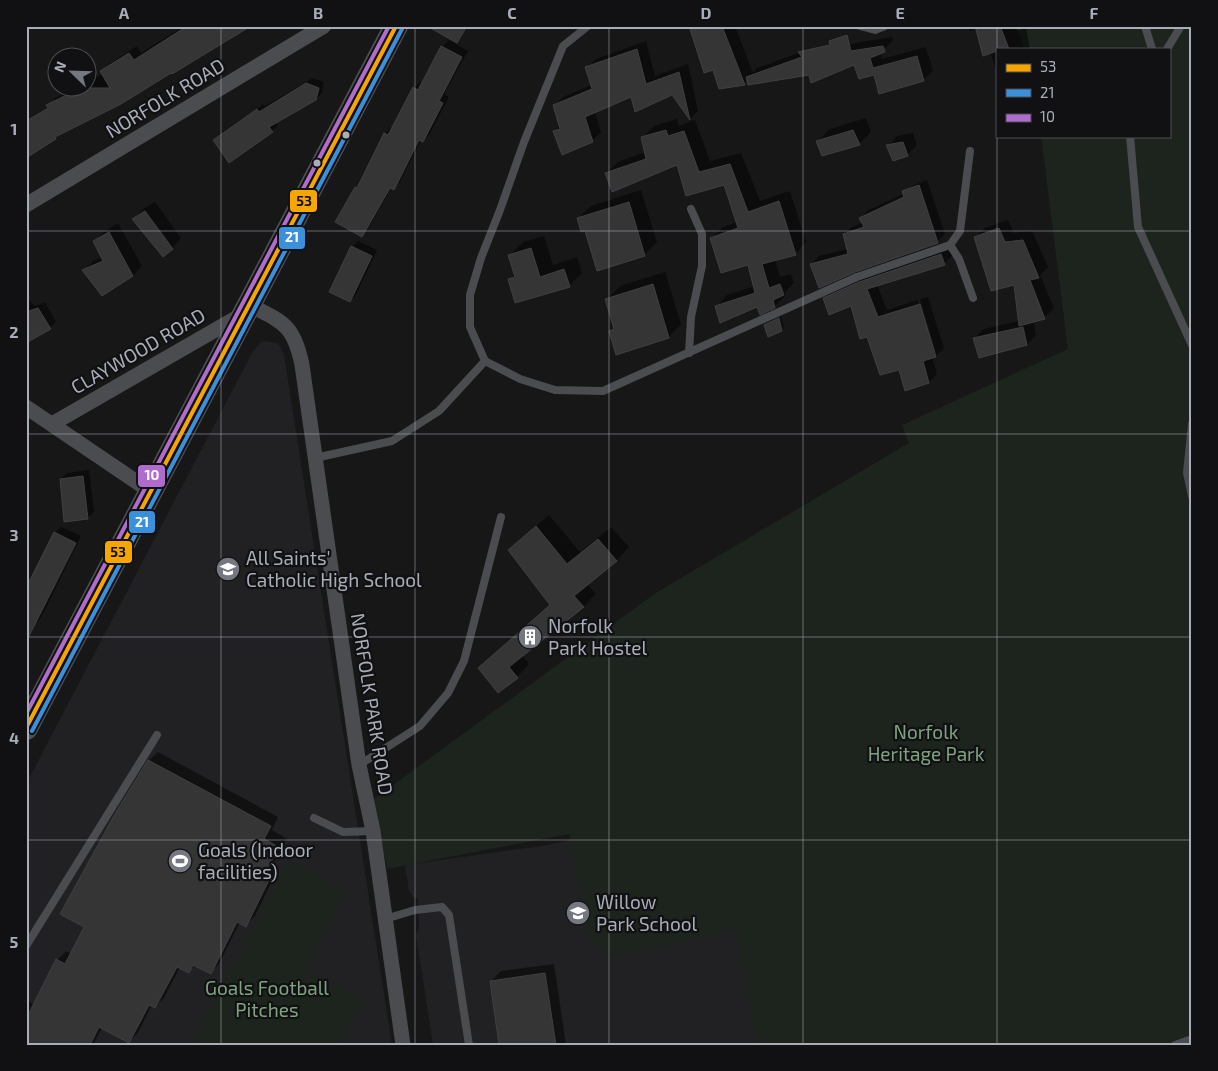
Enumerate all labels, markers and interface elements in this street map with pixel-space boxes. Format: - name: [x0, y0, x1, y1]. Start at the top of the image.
- text: A: [119, 3, 130, 22]
- text: B: [313, 3, 323, 22]
- text: C: [507, 3, 517, 22]
- text: D: [701, 3, 712, 22]
- text: E: [895, 3, 905, 22]
- text: F: [1090, 3, 1099, 22]
- north arrow: [48, 48, 98, 98]
- legend: [996, 48, 1170, 138]
- street label: NORFOLK ROAD: [101, 53, 228, 142]
- text: 53: [1040, 57, 1056, 75]
- text: N: [50, 59, 69, 75]
- text: 21: [1040, 83, 1054, 101]
- text: 10: [1040, 107, 1055, 125]
- text: 1: [11, 119, 17, 138]
- unlabelled marker: [341, 130, 351, 140]
- unlabelled marker: [312, 158, 322, 168]
- line badge: 53: [289, 189, 318, 213]
- text: 53: [296, 192, 312, 209]
- line badge: 21: [278, 226, 306, 250]
- text: 21: [285, 228, 299, 245]
- street label: CLAYWOOD ROAD: [67, 303, 209, 398]
- text: 2: [9, 322, 19, 341]
- line badge: 10: [137, 464, 166, 488]
- text: 10: [145, 466, 160, 483]
- line badge: 21: [128, 510, 156, 534]
- text: 21: [135, 513, 149, 530]
- text: 3: [9, 525, 19, 544]
- line badge: 53: [104, 540, 133, 564]
- text: 53: [110, 543, 126, 560]
- place label: All Saints' Catholic High School: [246, 546, 422, 591]
- school or university icon: All Saints' Catholic High School: [215, 556, 241, 582]
- street label: NORFOLK PARK ROAD: [347, 611, 398, 797]
- place label: Norfolk Park Hostel: [548, 614, 647, 659]
- building icon: Norfolk Park Hostel: [517, 624, 543, 650]
- park label: Norfolk Heritage Park: [868, 720, 985, 765]
- text: 4: [9, 728, 19, 747]
- place label: Goals (Indoor facilities): [198, 838, 314, 883]
- sports icon: Goals (Indoor facilities): [167, 848, 193, 874]
- place label: Willow Park School: [596, 890, 697, 935]
- school or university icon: Willow Park School: [565, 900, 591, 926]
- text: 5: [10, 932, 19, 951]
- park label: Goals Football Pitches: [205, 976, 329, 1021]

